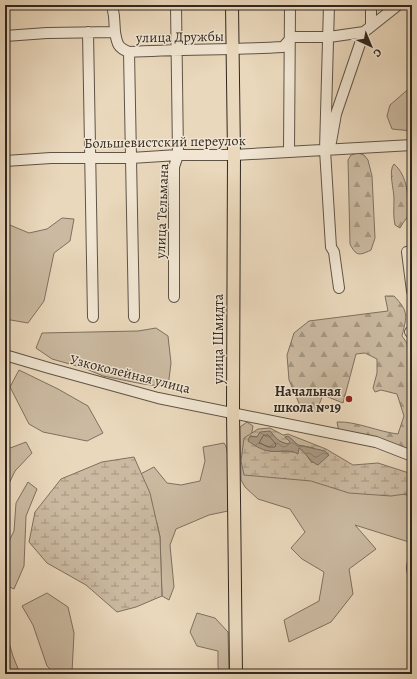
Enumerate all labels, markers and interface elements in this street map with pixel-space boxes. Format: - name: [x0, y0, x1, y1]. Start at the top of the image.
- north arrow: [351, 26, 391, 66]
- street label: улица Дружбы: [135, 27, 224, 47]
- text: С: [370, 45, 385, 61]
- street label: Большевистский переулок: [84, 131, 246, 153]
- street label: улица Тельмана: [151, 163, 173, 260]
- street label: улица Шмидта: [209, 293, 228, 385]
- street label: Узкоколейная улица: [68, 350, 193, 398]
- place label: Начальная школа №19: [274, 382, 342, 417]
- marker: Начальная школа №19: [344, 394, 354, 404]

